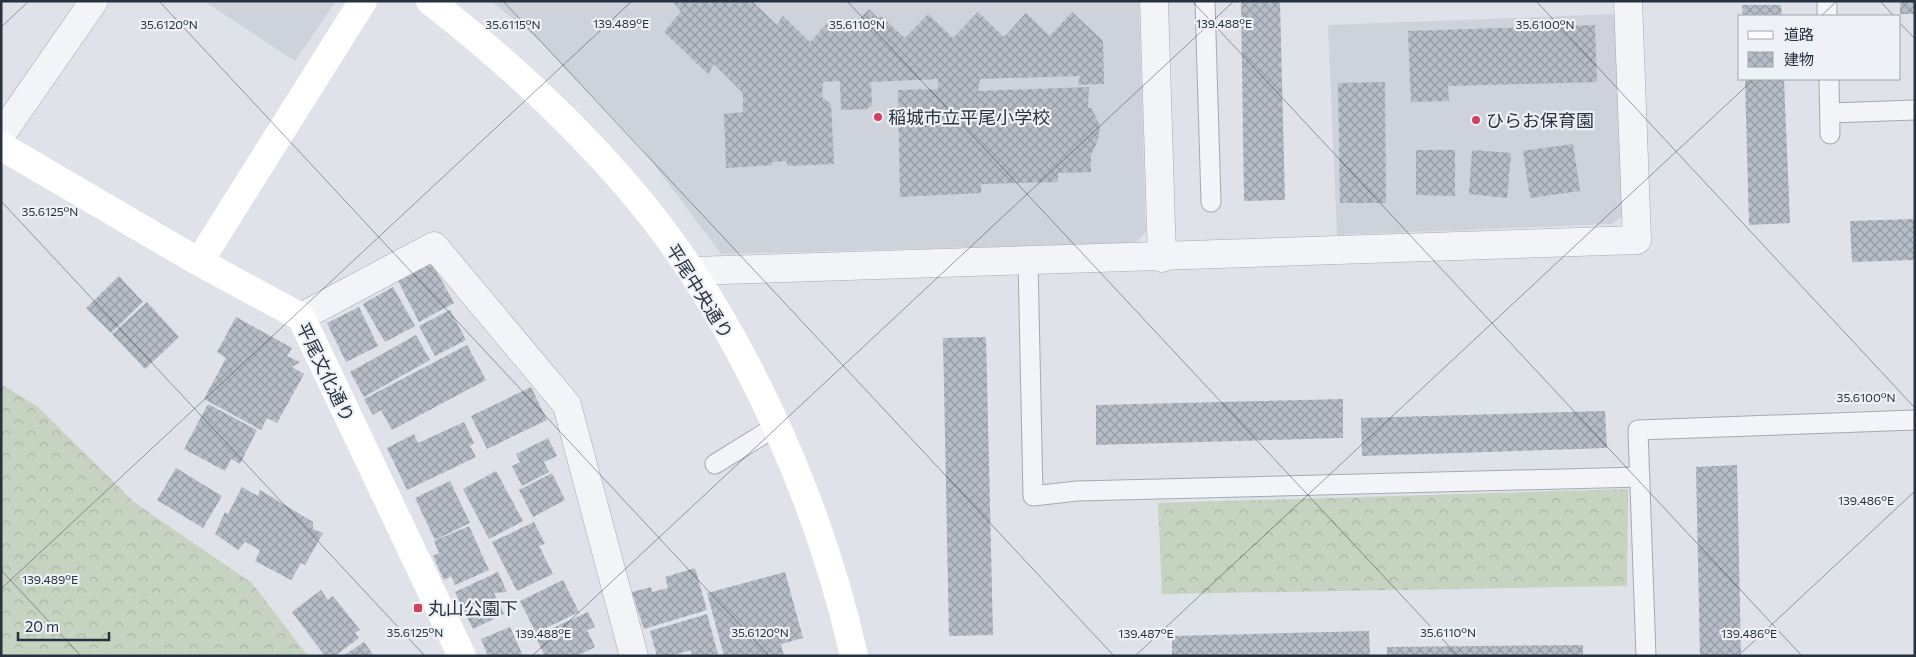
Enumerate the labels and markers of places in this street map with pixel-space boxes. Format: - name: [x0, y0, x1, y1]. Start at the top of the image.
- place label: 稲城市立平尾小学校: [888, 106, 1050, 128]
- place label: ひらお保育園: [1486, 109, 1594, 131]
- marker: 稲城市立平尾小学校: [872, 111, 884, 123]
- marker: ひらお保育園: [1470, 114, 1482, 126]
- place label: 丸山公園下: [428, 597, 518, 619]
- marker: 丸山公園下: [412, 602, 424, 614]

